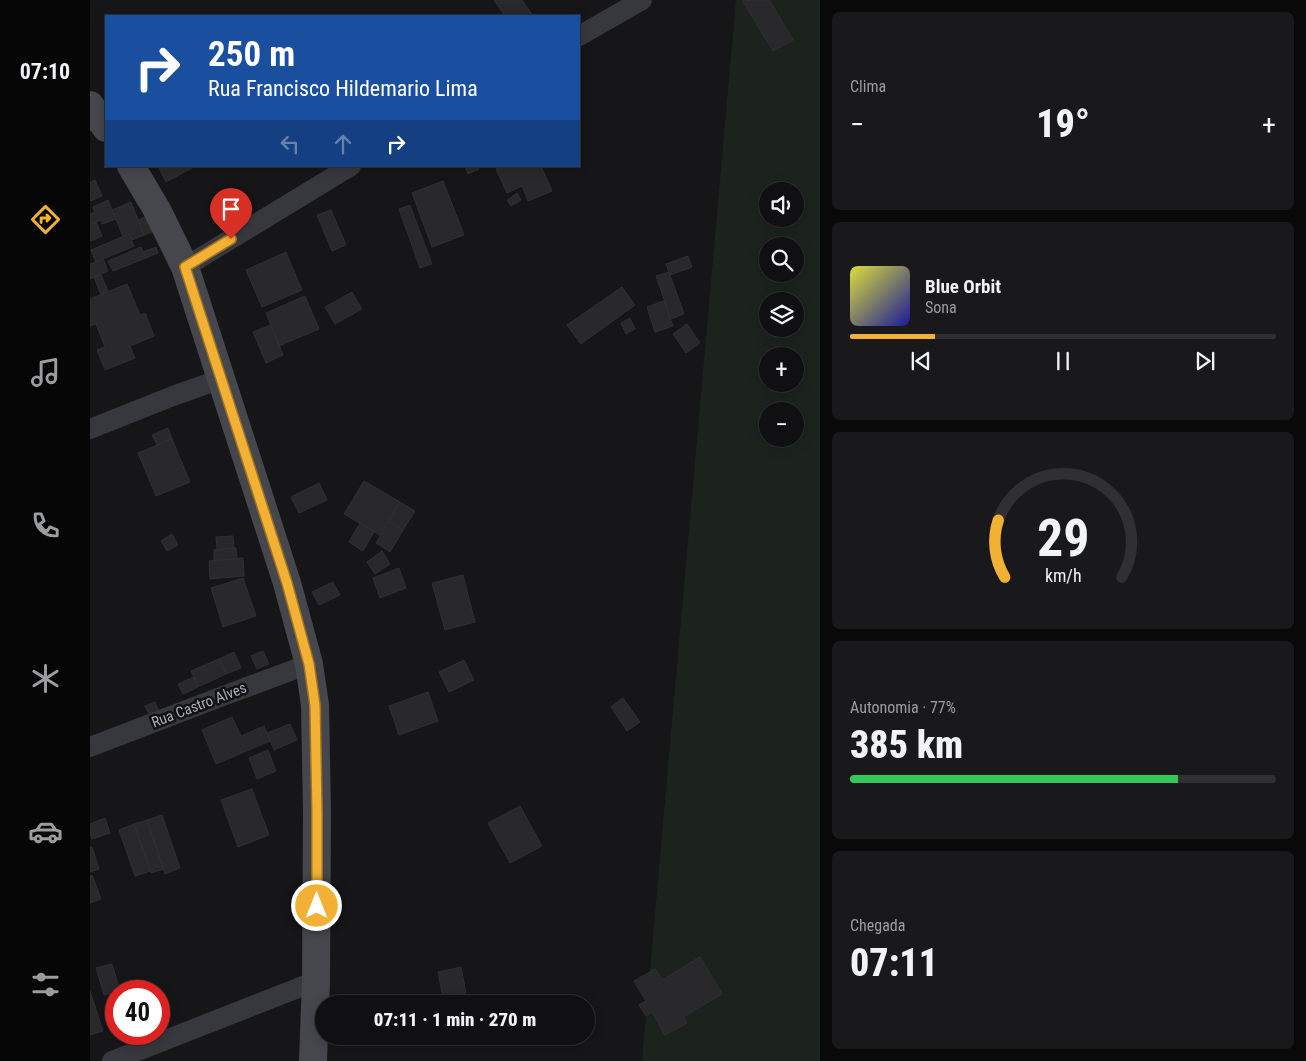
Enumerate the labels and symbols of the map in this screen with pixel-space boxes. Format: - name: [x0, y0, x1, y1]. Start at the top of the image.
- pin: [210, 188, 252, 239]
- street label: Rua Castro Alves: [149, 679, 249, 731]
- position arrow: [290, 879, 342, 931]
- speed limit sign: 40: [105, 980, 170, 1045]

